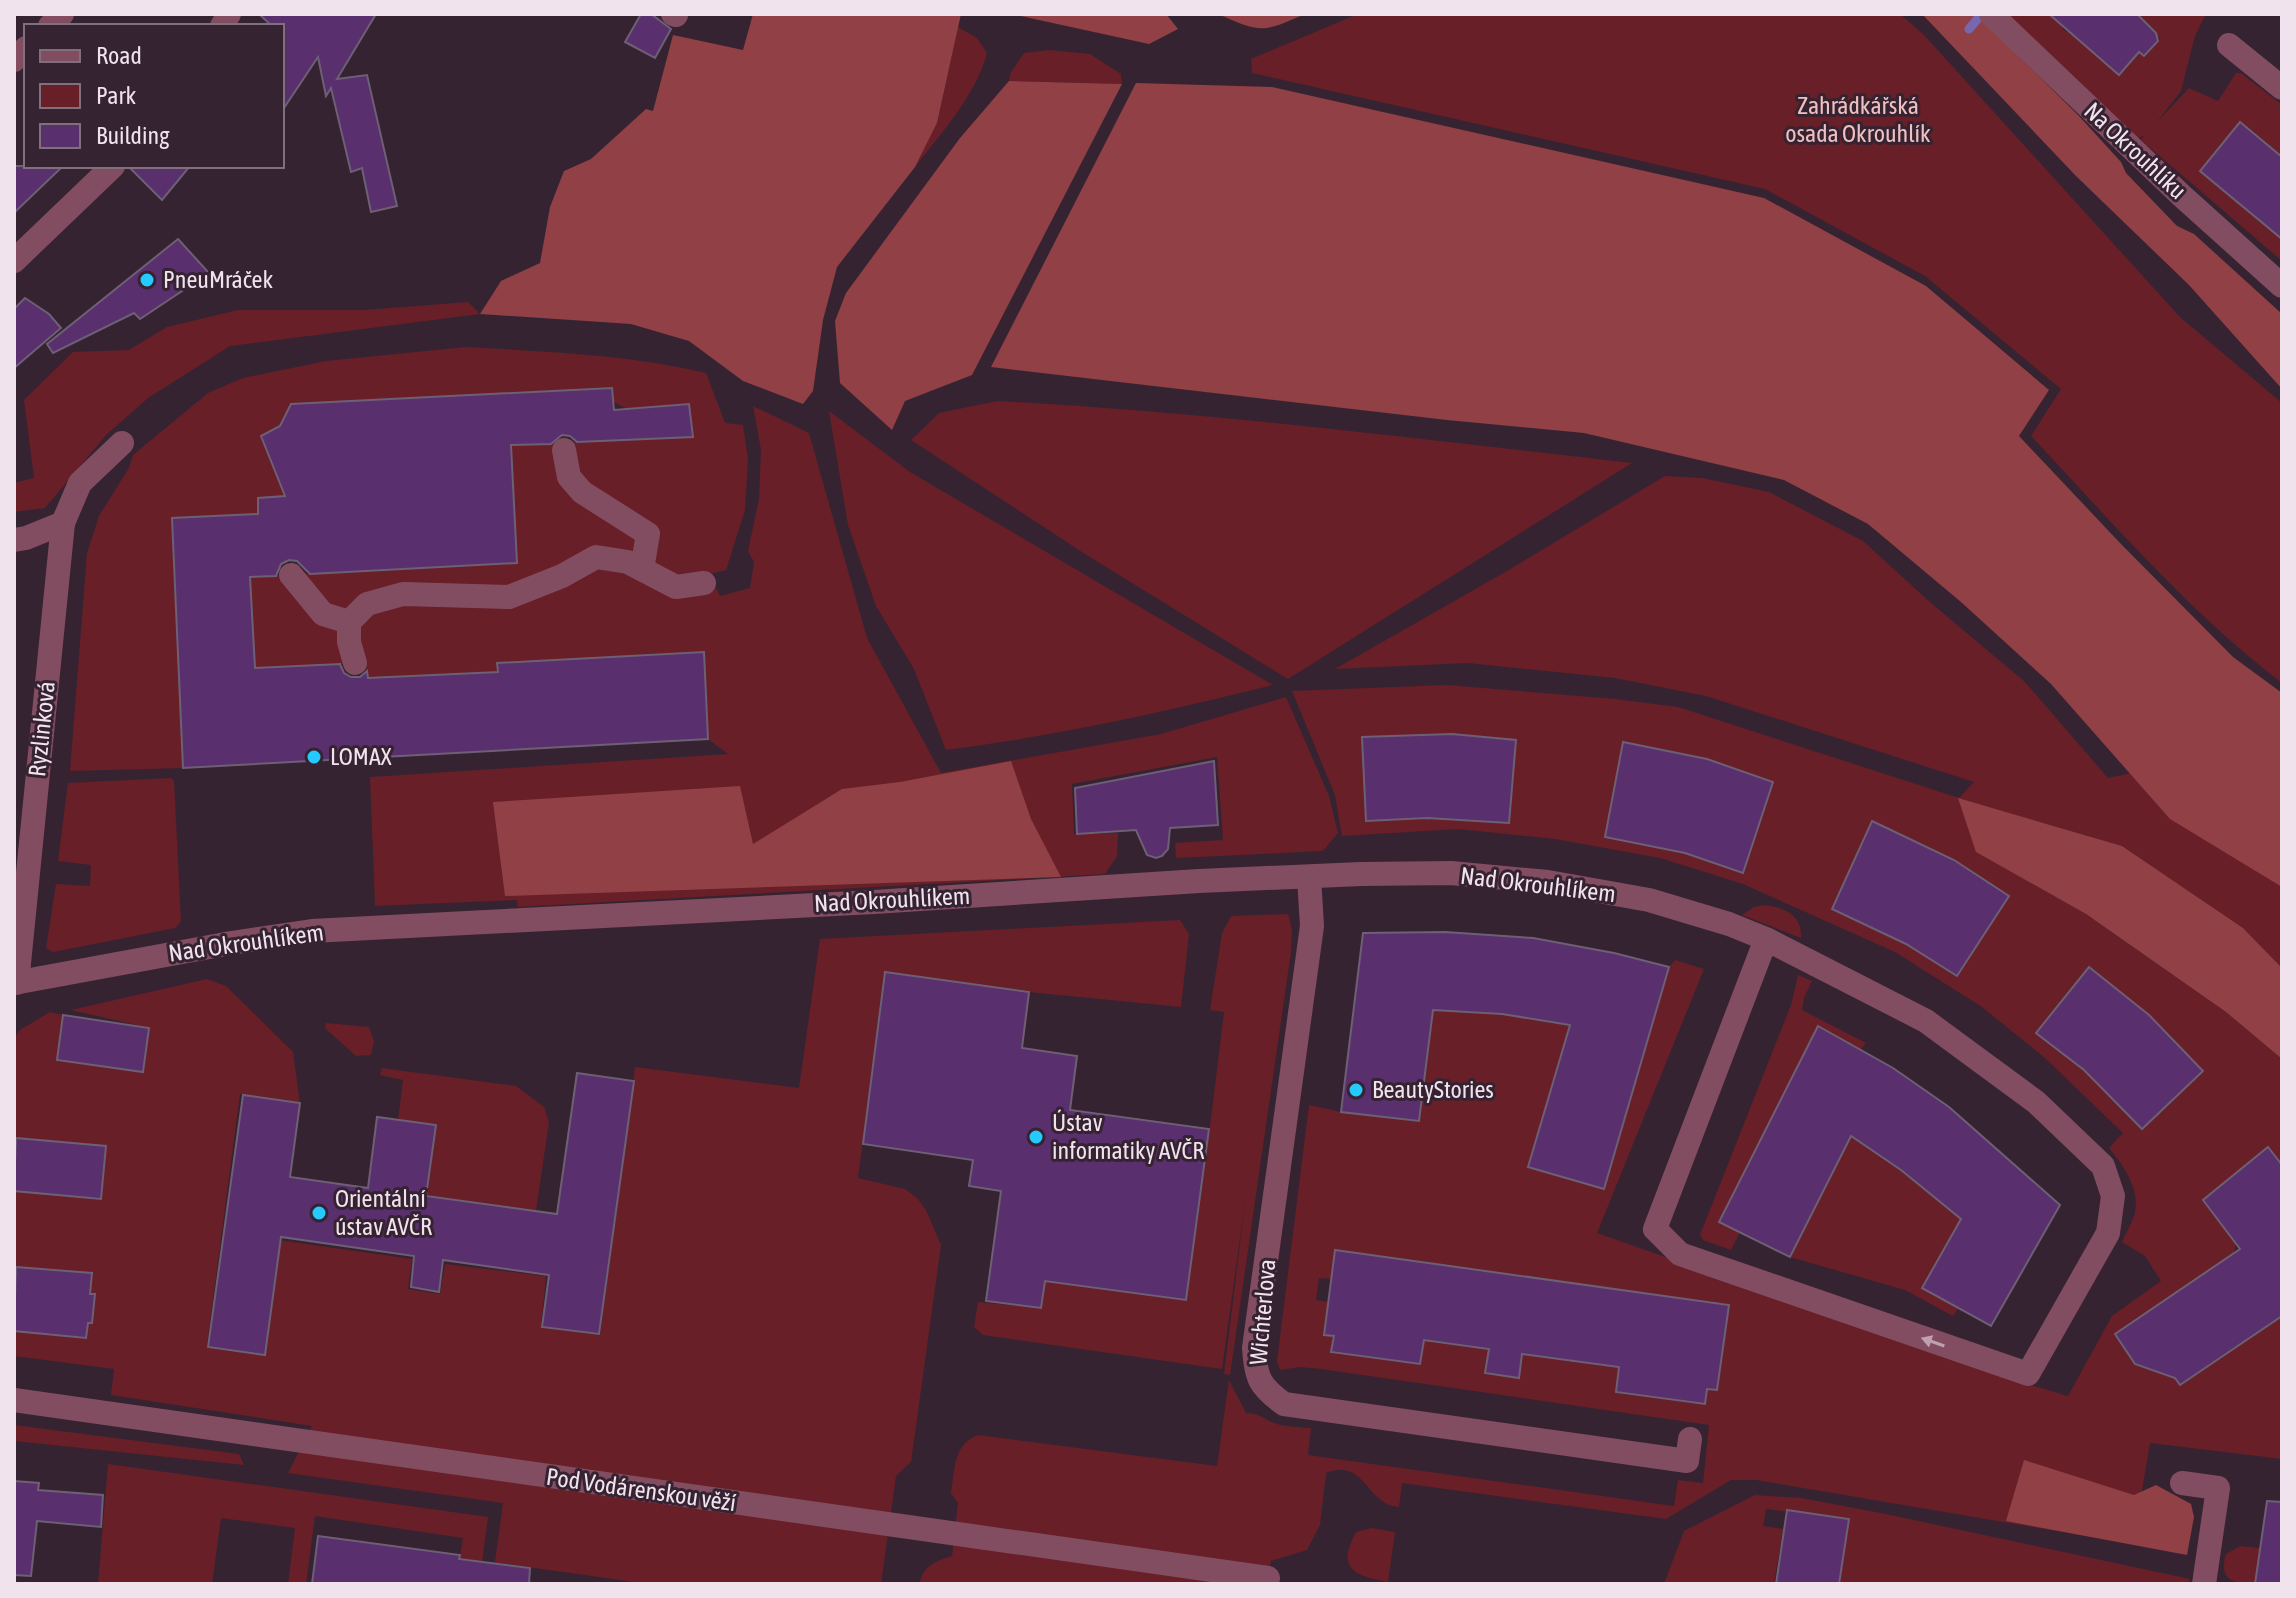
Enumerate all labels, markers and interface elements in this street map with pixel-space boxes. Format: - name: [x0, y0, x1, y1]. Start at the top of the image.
- legend: [24, 24, 284, 168]
- text: Road: [96, 42, 142, 69]
- text: Park: [96, 82, 137, 109]
- park label: Zahrádkářská osada Okrouhlík: [1785, 92, 1931, 147]
- street label: Na Okrouhlíku: [2079, 97, 2192, 204]
- text: Building: [96, 122, 170, 149]
- place label: PneuMráček: [163, 266, 274, 293]
- marker: PneuMráček: [138, 271, 156, 289]
- street label: Ryzlinková: [23, 680, 60, 778]
- place label: LOMAX: [330, 743, 392, 770]
- marker: LOMAX: [305, 748, 323, 766]
- street label: Nad Okrouhlíkem: [1459, 862, 1617, 907]
- street label: Nad Okrouhlíkem: [813, 882, 971, 917]
- street label: Nad Okrouhlíkem: [167, 918, 325, 967]
- place label: BeautyStories: [1372, 1076, 1494, 1103]
- marker: BeautyStories: [1347, 1081, 1365, 1099]
- place label: Ústav informatiky AVČR: [1052, 1109, 1204, 1164]
- marker: Ústav informatiky AVČR: [1027, 1128, 1045, 1146]
- place label: Orientální ústav AVČR: [335, 1185, 432, 1240]
- marker: Orientální ústav AVČR: [310, 1204, 328, 1222]
- street label: Wichterlova: [1244, 1258, 1281, 1366]
- one-way arrow: [1921, 1335, 1945, 1347]
- street label: Pod Vodárenskou věží: [544, 1463, 738, 1516]

